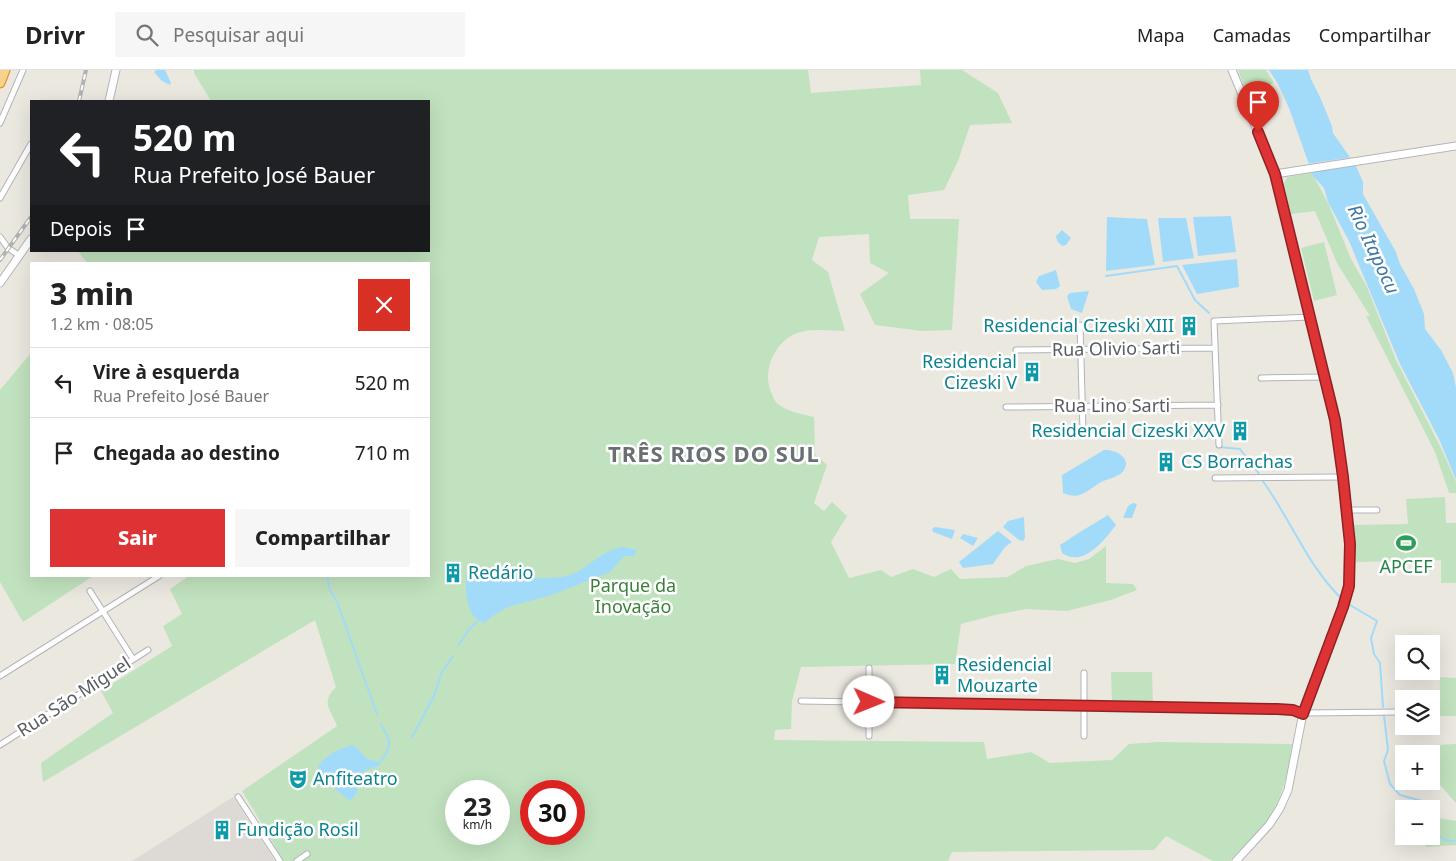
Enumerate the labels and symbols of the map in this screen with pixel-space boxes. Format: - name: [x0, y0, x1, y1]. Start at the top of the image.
- pin: [1237, 81, 1279, 132]
- water label: Rio Itapocu: [1342, 200, 1406, 298]
- place label: Residencial Cizeski XIII: [983, 313, 1174, 337]
- building icon: Residencial Cizeski XIII: [1178, 315, 1200, 337]
- street label: Rua Olivio Sarti: [1052, 335, 1180, 361]
- place label: Residencial Cizeski V: [922, 349, 1017, 394]
- building icon: Residencial Cizeski V: [1021, 361, 1043, 383]
- street label: Rua Lino Sarti: [1054, 393, 1170, 417]
- place label: Residencial Cizeski XXV: [1031, 418, 1225, 442]
- building icon: Residencial Cizeski XXV: [1229, 420, 1251, 442]
- district label: TRÊS RIOS DO SUL: [608, 438, 820, 468]
- place label: CS Borrachas: [1181, 449, 1293, 473]
- building icon: CS Borrachas: [1155, 451, 1177, 473]
- sports icon: APCEF: [1395, 532, 1417, 554]
- place label: APCEF: [1379, 554, 1433, 578]
- place label: Redário: [468, 560, 533, 584]
- building icon: Redário: [442, 562, 464, 584]
- park label: Parque da Inovação: [590, 573, 676, 618]
- street label: Rua São Miguel: [12, 651, 135, 742]
- place label: Residencial Mouzarte: [957, 652, 1052, 697]
- building icon: Residencial Mouzarte: [931, 664, 953, 686]
- position arrow: [842, 675, 894, 727]
- place label: Anfiteatro: [313, 766, 398, 790]
- theatre icon: Anfiteatro: [287, 768, 309, 790]
- speed limit sign: 30: [520, 780, 585, 845]
- place label: Fundição Rosil: [237, 817, 359, 841]
- building icon: Fundição Rosil: [211, 819, 233, 841]

